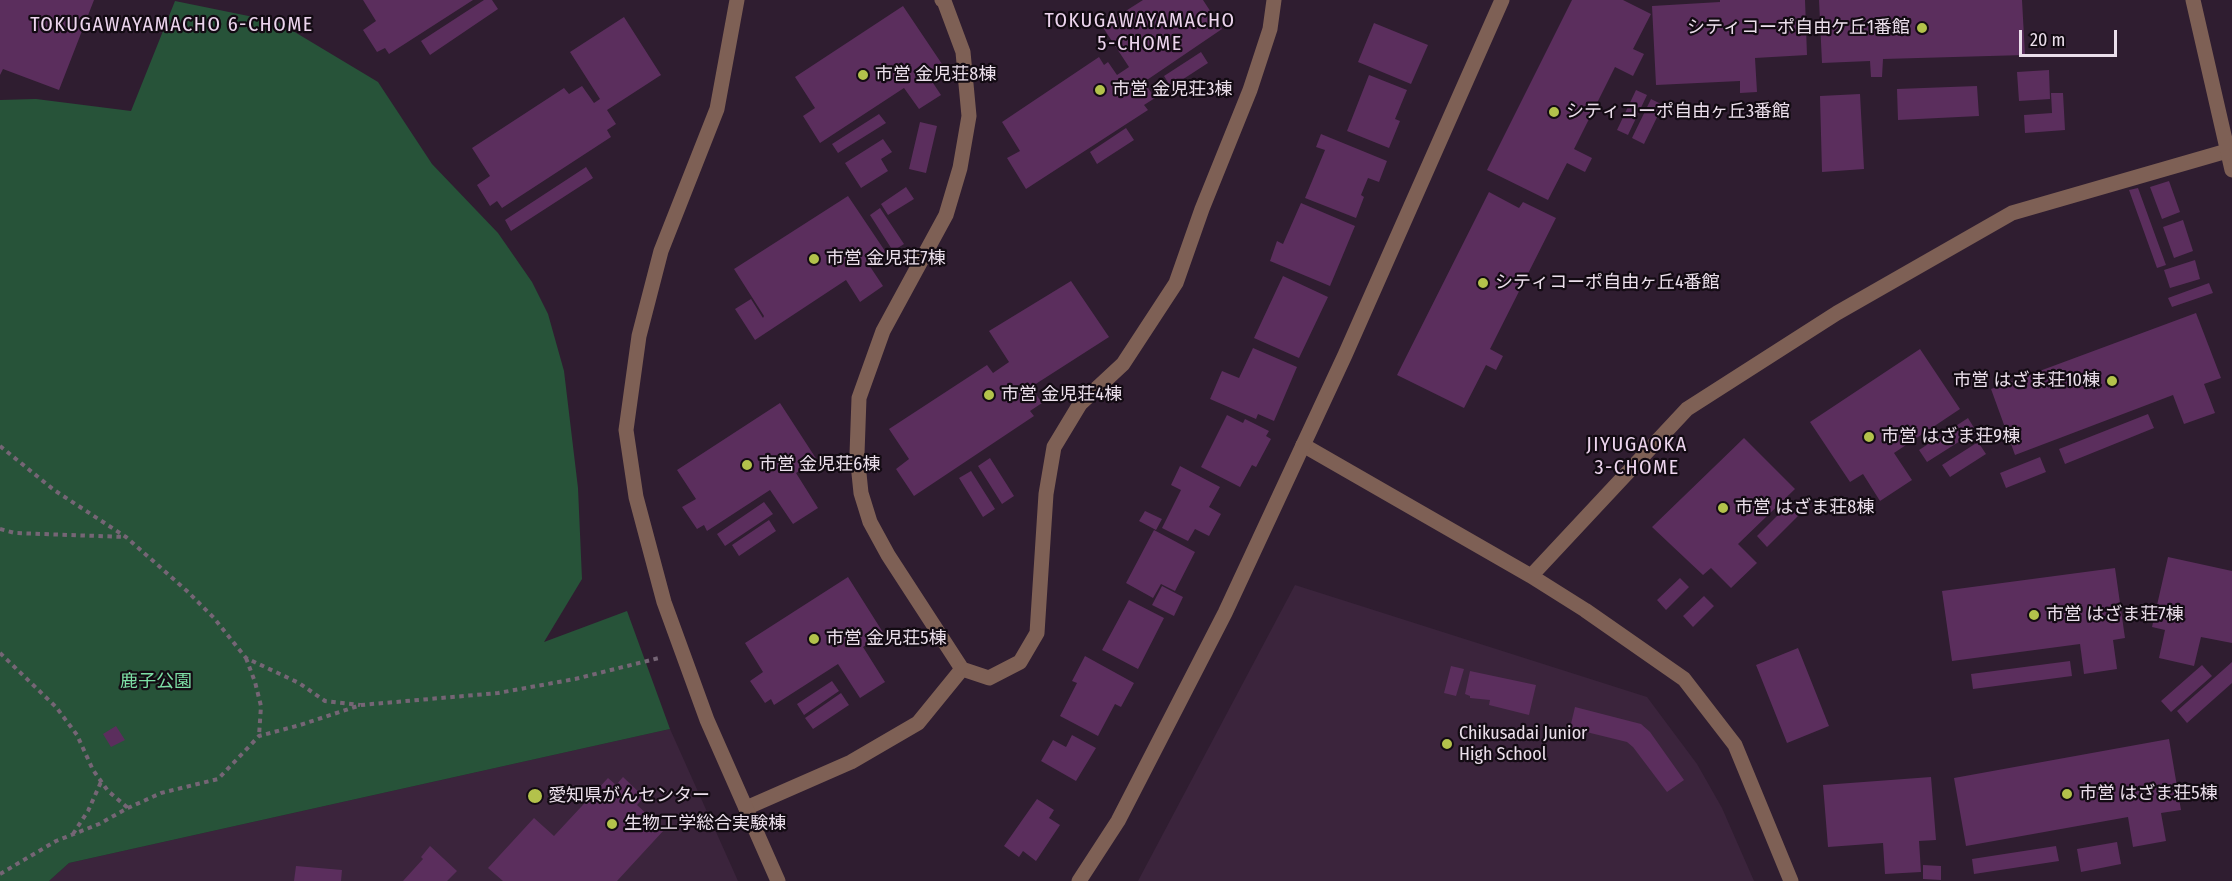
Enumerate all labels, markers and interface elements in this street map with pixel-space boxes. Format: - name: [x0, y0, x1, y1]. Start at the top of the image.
- district label: TOKUGAWAYAMACHO 5-CHOME: [1044, 9, 1236, 56]
- district label: TOKUGAWAYAMACHO 6-CHOME: [30, 13, 314, 37]
- place label: シティコーポ自由ケ丘1番館: [1687, 17, 1910, 39]
- scale bar: [2022, 18, 2120, 56]
- marker: シティコーポ自由ケ丘1番館: [1915, 21, 1929, 35]
- text: 20 m: [2030, 29, 2065, 51]
- place label: 市営 金児荘8棟: [875, 64, 996, 86]
- marker: 市営 金児荘8棟: [856, 68, 870, 82]
- place label: 市営 金児荘3棟: [1112, 79, 1232, 101]
- marker: 市営 金児荘3棟: [1093, 83, 1107, 97]
- place label: シティコーポ自由ヶ丘3番館: [1566, 101, 1790, 123]
- marker: シティコーポ自由ヶ丘3番館: [1547, 105, 1561, 119]
- place label: 市営 金児荘7棟: [826, 248, 946, 270]
- marker: 市営 金児荘7棟: [807, 252, 821, 266]
- place label: シティコーポ自由ヶ丘4番館: [1495, 272, 1720, 294]
- marker: シティコーポ自由ヶ丘4番館: [1476, 276, 1490, 290]
- place label: 市営 はざま荘10棟: [1953, 370, 2100, 392]
- marker: 市営 はざま荘10棟: [2105, 374, 2119, 388]
- place label: 市営 金児荘4棟: [1001, 384, 1122, 406]
- marker: 市営 金児荘4棟: [982, 388, 996, 402]
- place label: 市営 はざま荘9棟: [1881, 426, 2020, 448]
- marker: 市営 はざま荘9棟: [1862, 430, 1876, 444]
- district label: JIYUGAOKA 3-CHOME: [1586, 433, 1688, 480]
- place label: 市営 金児荘6棟: [759, 454, 880, 476]
- marker: 市営 金児荘6棟: [740, 458, 754, 472]
- place label: 市営 はざま荘8棟: [1735, 497, 1874, 519]
- marker: 市営 はざま荘8棟: [1716, 501, 1730, 515]
- place label: 市営 はざま荘7棟: [2046, 604, 2184, 626]
- marker: 市営 はざま荘7棟: [2027, 608, 2041, 622]
- place label: 市営 金児荘5棟: [826, 628, 946, 650]
- marker: 市営 金児荘5棟: [807, 632, 821, 646]
- park label: 鹿子公園: [120, 671, 192, 693]
- place label: Chikusadai Junior High School: [1459, 723, 1587, 766]
- marker: Chikusadai Junior High School: [1440, 737, 1454, 751]
- place label: 市営 はざま荘5棟: [2079, 783, 2217, 805]
- place label: 愛知県がんセンター: [548, 785, 710, 807]
- marker: 愛知県がんセンター: [526, 787, 544, 805]
- marker: 市営 はざま荘5棟: [2060, 787, 2074, 801]
- place label: 生物工学総合実験棟: [624, 813, 786, 835]
- marker: 生物工学総合実験棟: [605, 817, 619, 831]

